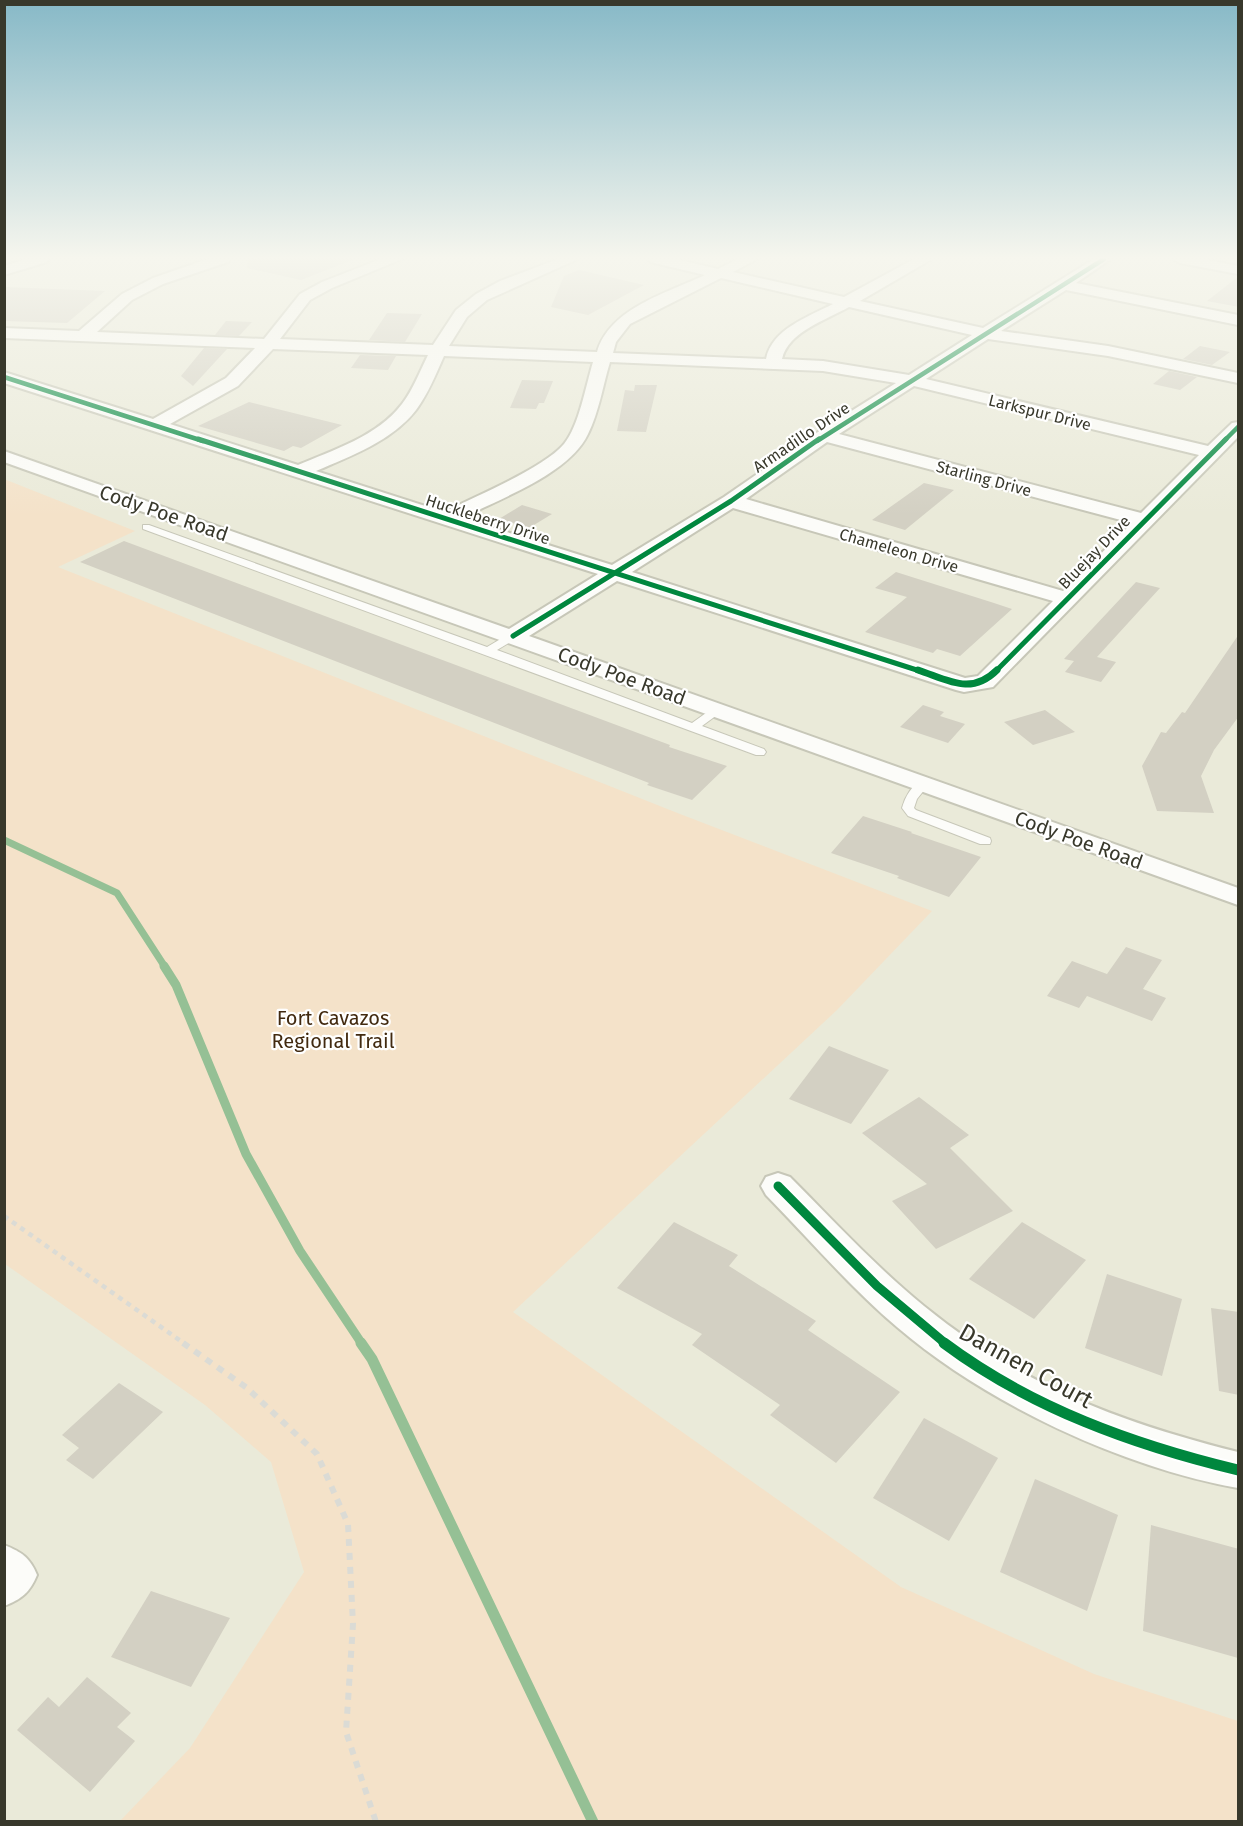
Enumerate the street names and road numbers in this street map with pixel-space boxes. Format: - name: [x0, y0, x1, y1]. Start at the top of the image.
- street label: Larkspur Drive: [987, 391, 1093, 434]
- street label: Armadillo Drive: [749, 398, 853, 477]
- street label: Starling Drive: [934, 457, 1034, 500]
- street label: Cody Poe Road: [96, 480, 232, 546]
- street label: Huckleberry Drive: [423, 490, 552, 549]
- street label: Bluejay Drive: [1055, 512, 1134, 593]
- street label: Chameleon Drive: [837, 524, 961, 577]
- street label: Cody Poe Road: [555, 642, 689, 710]
- street label: Cody Poe Road: [1012, 806, 1146, 874]
- street label: Dannen Court: [954, 1318, 1098, 1414]

